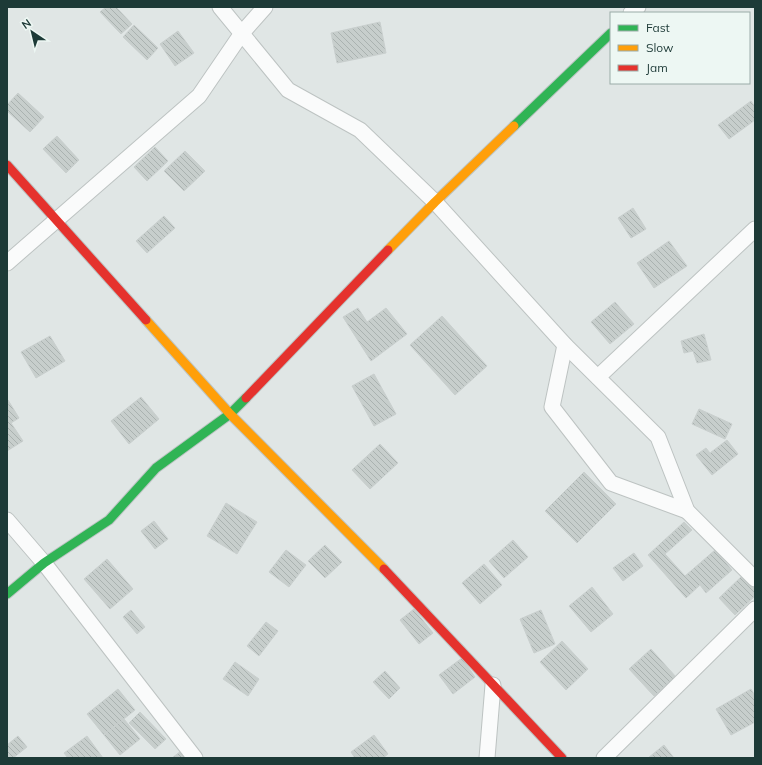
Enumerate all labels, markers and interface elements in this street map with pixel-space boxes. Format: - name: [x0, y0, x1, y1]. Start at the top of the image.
- north arrow: [12, 12, 52, 52]
- legend: [610, 12, 750, 84]
- text: N: [19, 16, 34, 32]
- text: Fast: [646, 20, 670, 35]
- text: Slow: [646, 40, 674, 55]
- text: Jam: [646, 60, 668, 75]

